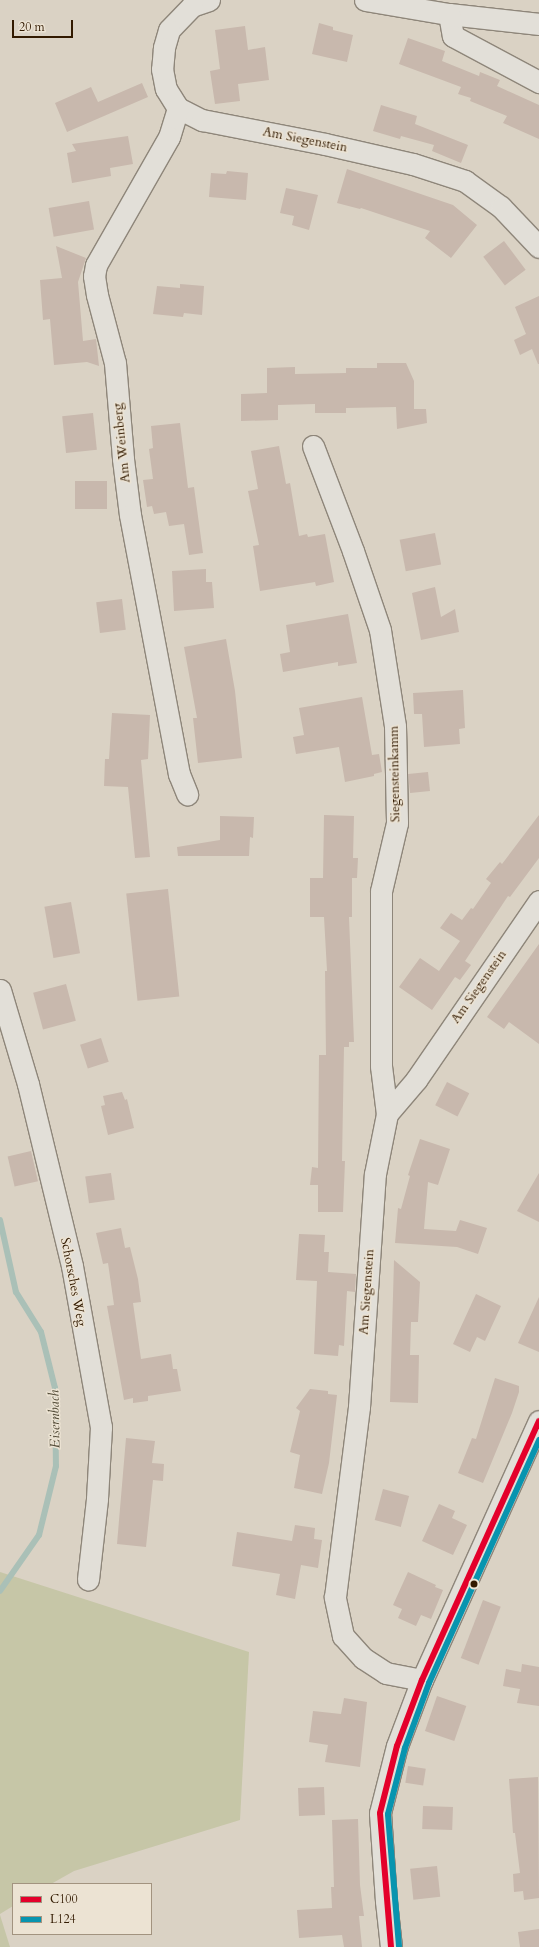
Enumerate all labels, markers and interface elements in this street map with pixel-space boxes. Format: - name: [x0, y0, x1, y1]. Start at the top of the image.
- scale bar: [14, 12, 75, 38]
- text: 20 m: [19, 19, 45, 35]
- street label: Am Siegenstein: [261, 124, 349, 156]
- street label: Am Weinberg: [110, 402, 134, 484]
- street label: Siegensteinkamm: [386, 726, 404, 822]
- street label: Am Siegenstein: [448, 947, 510, 1027]
- street label: Schorsches Weg: [57, 1236, 89, 1328]
- street label: Am Siegenstein: [356, 1249, 378, 1335]
- water label: Eisernbach: [46, 1390, 64, 1448]
- unlabelled marker: [469, 1579, 479, 1589]
- legend: [12, 1883, 152, 1935]
- text: C100: [50, 1891, 78, 1907]
- text: L124: [50, 1911, 76, 1927]

